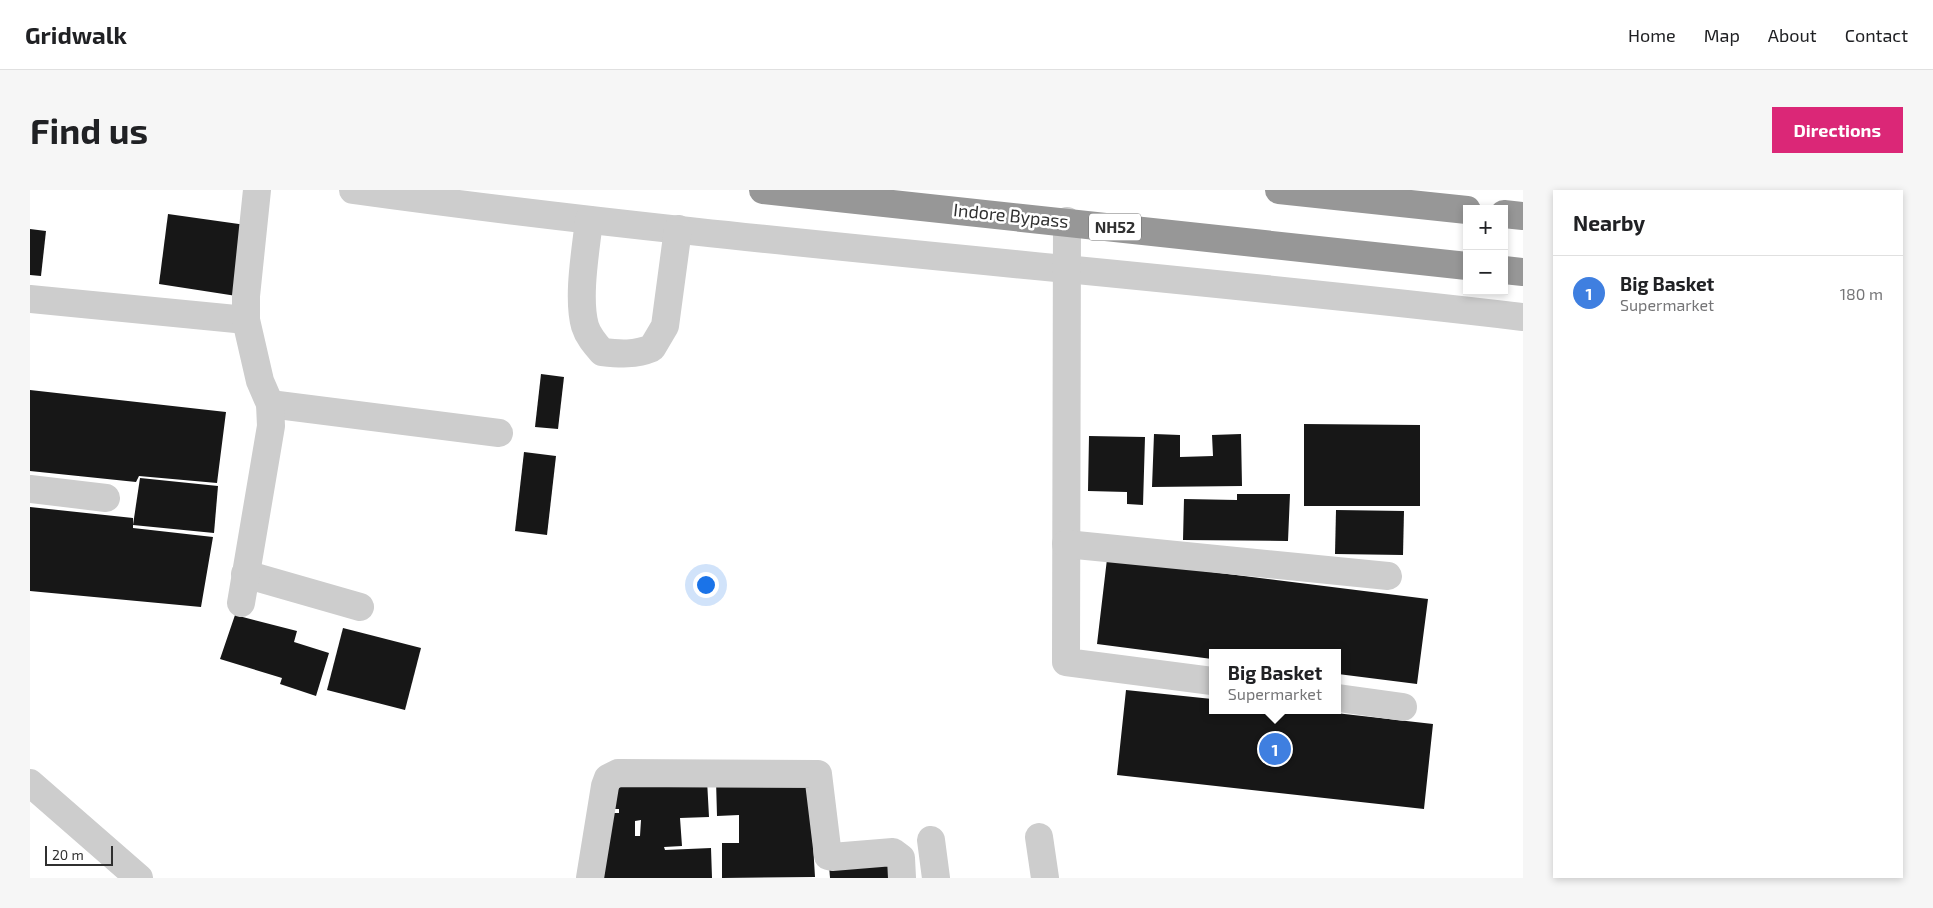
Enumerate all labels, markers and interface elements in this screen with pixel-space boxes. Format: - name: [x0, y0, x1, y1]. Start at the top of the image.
- text: Gridwalk: [25, 20, 127, 49]
- text: Home: [1628, 24, 1676, 46]
- text: Map: [1704, 24, 1740, 46]
- text: About: [1768, 24, 1817, 46]
- text: Contact: [1845, 24, 1908, 46]
- button: Directions: [1772, 107, 1903, 153]
- text: Find us: [30, 109, 148, 151]
- street label: Indore Bypass: [952, 198, 1070, 232]
- map controls: [1463, 205, 1508, 295]
- button: +: [1463, 205, 1508, 250]
- text: Nearby: [1573, 210, 1645, 235]
- road number: NH52: [1089, 214, 1141, 241]
- button: −: [1463, 250, 1508, 295]
- text: Big Basket: [1620, 272, 1714, 295]
- text: 1: [1586, 284, 1592, 303]
- text: 180 m: [1840, 284, 1883, 303]
- text: Supermarket: [1620, 295, 1714, 314]
- your location: [693, 572, 719, 598]
- popup: [1209, 649, 1341, 714]
- text: Big Basket: [1228, 661, 1322, 684]
- text: Supermarket: [1228, 684, 1322, 703]
- pin: 1: [1259, 730, 1291, 768]
- scale bar: [45, 843, 112, 866]
- text: 20 m: [52, 846, 84, 863]

